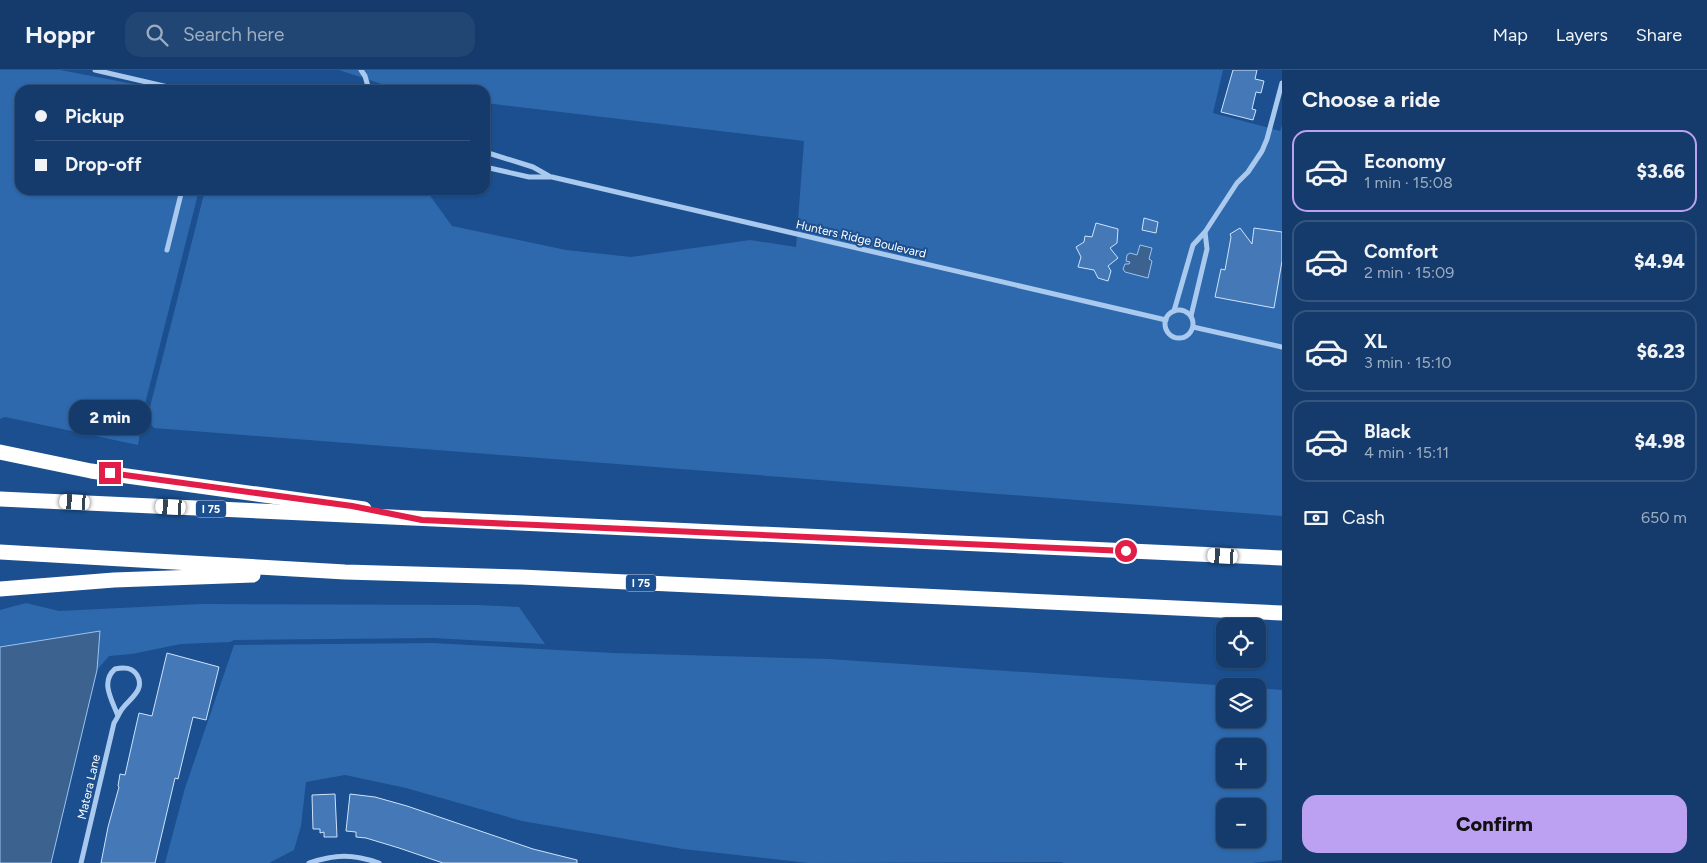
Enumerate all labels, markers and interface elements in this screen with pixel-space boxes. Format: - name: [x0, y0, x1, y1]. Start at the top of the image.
- search box: [125, 12, 475, 57]
- text: Hoppr: [25, 20, 95, 49]
- icon: search: [143, 21, 171, 49]
- text: Search here: [183, 23, 284, 46]
- text: Map: [1493, 24, 1528, 46]
- text: Layers: [1556, 24, 1608, 46]
- text: Share: [1636, 24, 1682, 46]
- text: Choose a ride: [1302, 86, 1440, 113]
- text: Pickup: [65, 105, 124, 128]
- icon: car: [1304, 149, 1349, 194]
- text: Economy: [1364, 150, 1446, 173]
- text: Drop-off: [65, 153, 142, 176]
- text: $3.66: [1637, 160, 1685, 183]
- text: 1 min · 15:08: [1364, 173, 1453, 192]
- street label: Hunters Ridge Boulevard: [794, 217, 928, 261]
- icon: car: [1304, 239, 1349, 284]
- text: Comfort: [1364, 240, 1439, 263]
- text: $4.94: [1634, 250, 1685, 273]
- text: 2 min · 15:09: [1364, 263, 1454, 282]
- icon: car: [1304, 329, 1349, 374]
- text: XL: [1364, 330, 1387, 353]
- text: $6.23: [1637, 340, 1685, 363]
- text: 3 min · 15:10: [1364, 353, 1452, 372]
- callout: 2 min: [69, 400, 151, 436]
- text: 2 min: [90, 408, 130, 427]
- icon: car: [1304, 419, 1349, 464]
- text: Black: [1364, 420, 1411, 443]
- text: $4.98: [1635, 430, 1685, 453]
- text: 4 min · 15:11: [1364, 443, 1449, 462]
- route end: [99, 462, 121, 484]
- car: [59, 494, 90, 510]
- car: [155, 499, 186, 515]
- road number: I 75: [196, 500, 226, 518]
- icon: cash: [1302, 504, 1330, 532]
- text: Cash: [1342, 506, 1385, 529]
- text: 650 m: [1641, 508, 1687, 527]
- route start: [1115, 540, 1137, 562]
- car: [1207, 548, 1238, 564]
- road number: I 75: [626, 574, 656, 592]
- map controls: [1216, 618, 1266, 848]
- button: locate: [1216, 618, 1266, 668]
- button: layers: [1216, 678, 1266, 728]
- button: +: [1216, 738, 1266, 788]
- street label: Matera Lane: [75, 753, 103, 821]
- button: Confirm: [1302, 795, 1687, 853]
- button: −: [1216, 798, 1266, 848]

